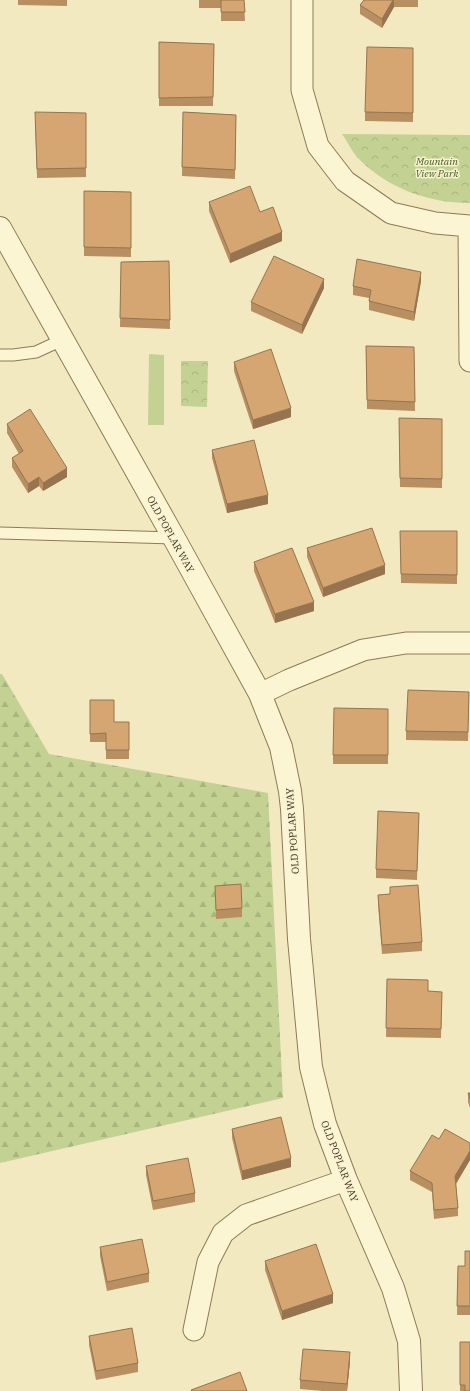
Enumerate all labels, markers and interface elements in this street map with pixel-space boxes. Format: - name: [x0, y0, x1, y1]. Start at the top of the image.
- park label: Mountain View Park: [415, 155, 459, 180]
- street label: OLD POPLAR WAY: [144, 493, 197, 576]
- street label: OLD POPLAR WAY: [283, 787, 302, 874]
- street label: OLD POPLAR WAY: [318, 1119, 361, 1204]

